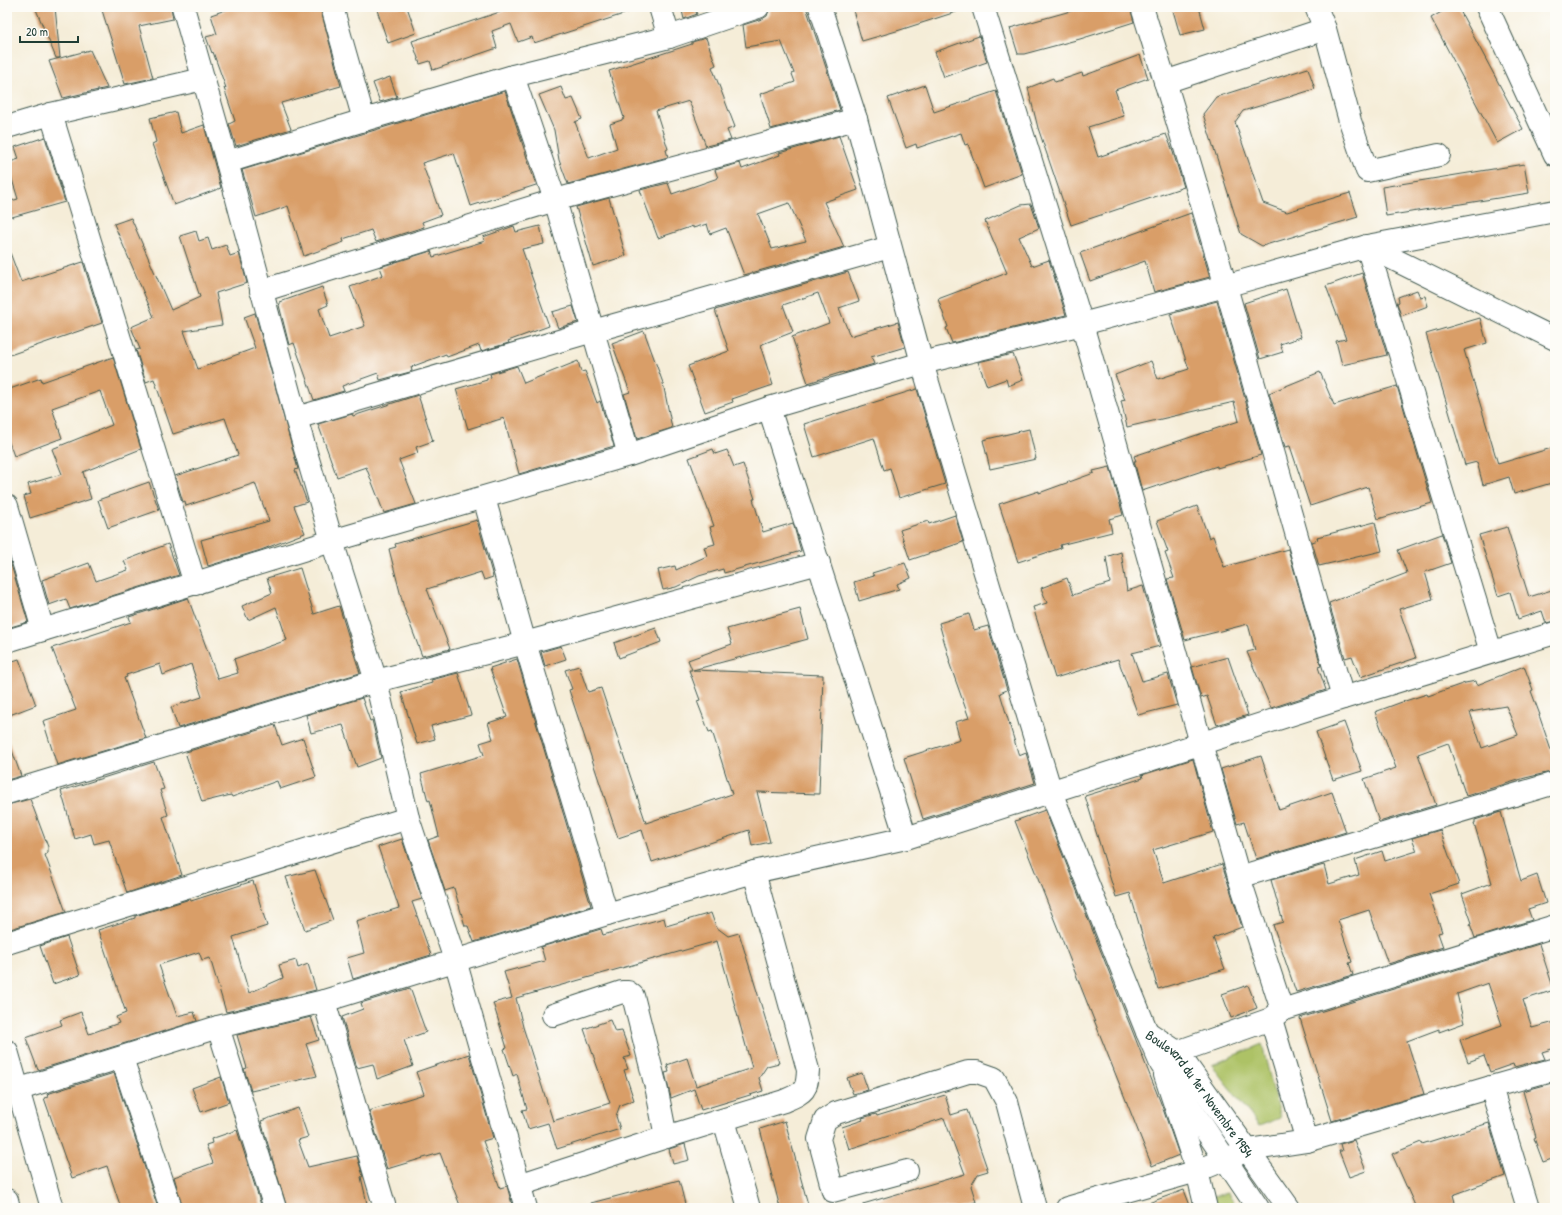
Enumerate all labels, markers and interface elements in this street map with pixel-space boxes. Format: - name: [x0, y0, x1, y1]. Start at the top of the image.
- scale bar: [20, 18, 78, 44]
- text: 20 m: [26, 23, 48, 40]
- street label: Boulevard du 1er Novembre 1954: [1143, 1025, 1259, 1161]

